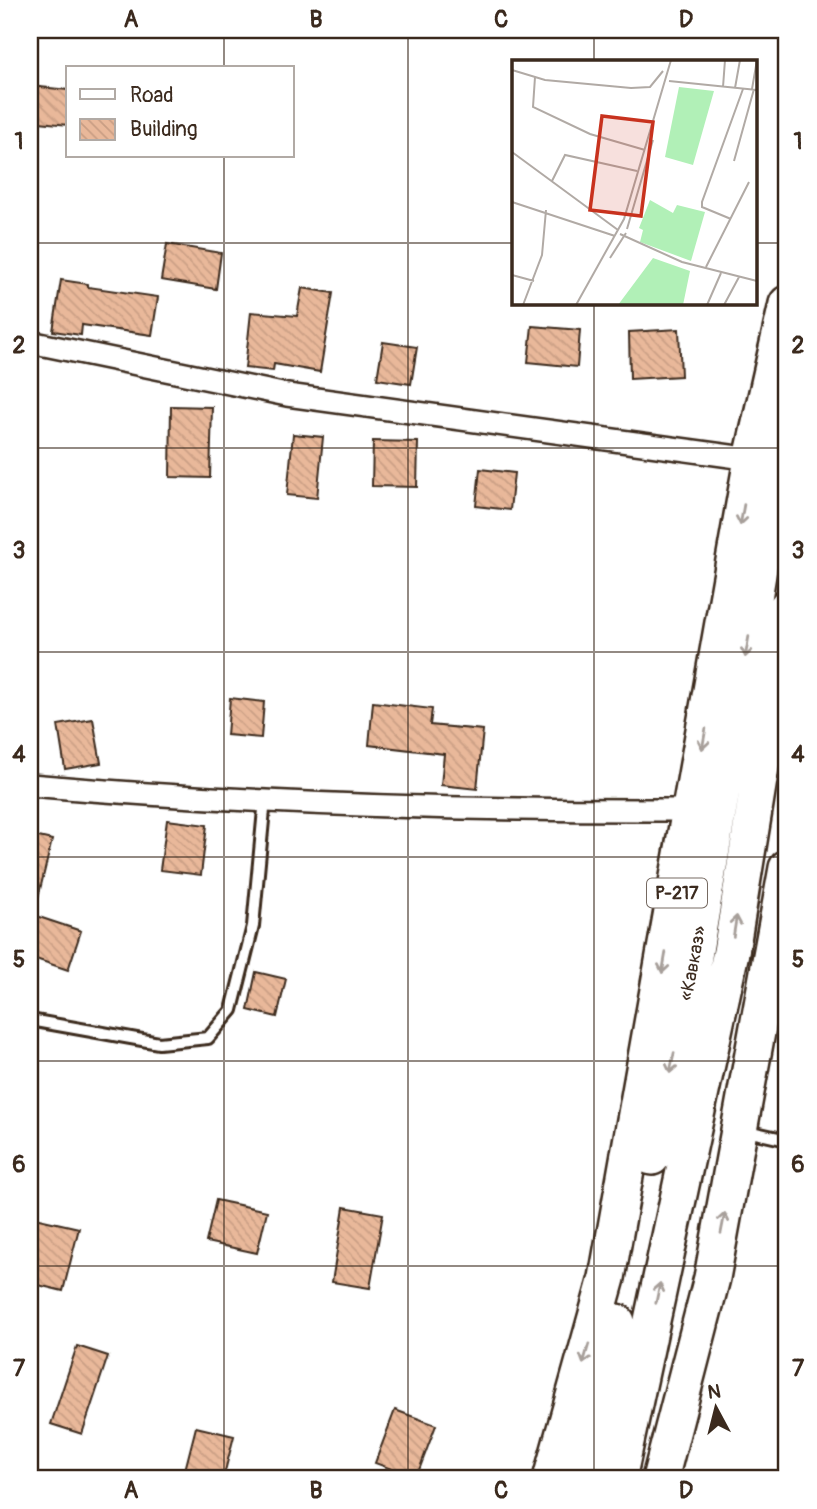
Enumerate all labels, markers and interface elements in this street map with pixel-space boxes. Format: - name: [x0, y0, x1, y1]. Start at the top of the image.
- text: A: [124, 5, 139, 34]
- text: B: [309, 5, 323, 34]
- text: C: [494, 5, 508, 34]
- text: D: [679, 5, 693, 34]
- inset map: [512, 60, 758, 304]
- legend: [66, 66, 294, 158]
- text: Road: [130, 82, 174, 109]
- text: Building: [130, 116, 197, 143]
- text: 1: [15, 127, 24, 156]
- text: 1: [794, 127, 803, 156]
- text: 2: [13, 331, 26, 360]
- text: 2: [792, 331, 805, 360]
- one-way arrow: [735, 503, 748, 526]
- text: 3: [13, 536, 25, 565]
- text: 3: [792, 536, 804, 565]
- one-way arrow: [740, 635, 754, 658]
- one-way arrow: [697, 727, 710, 750]
- text: 4: [12, 740, 26, 769]
- text: 4: [791, 740, 805, 769]
- road number: Р-217: [647, 878, 707, 908]
- one-way arrow: [729, 915, 742, 938]
- street label: «Кавказ»: [674, 923, 712, 1003]
- text: 5: [13, 945, 25, 974]
- text: 5: [792, 945, 804, 974]
- one-way arrow: [657, 951, 670, 974]
- one-way arrow: [665, 1052, 678, 1074]
- text: 6: [12, 1150, 26, 1179]
- text: 6: [791, 1150, 805, 1179]
- one-way arrow: [716, 1212, 730, 1235]
- one-way arrow: [652, 1282, 665, 1305]
- one-way arrow: [578, 1343, 591, 1365]
- text: 7: [13, 1354, 26, 1383]
- text: 7: [792, 1354, 805, 1383]
- north arrow: [680, 1372, 750, 1442]
- text: N: [706, 1379, 722, 1405]
- text: A: [124, 1476, 139, 1505]
- text: B: [309, 1476, 323, 1505]
- text: C: [494, 1476, 508, 1505]
- text: D: [679, 1476, 693, 1505]

